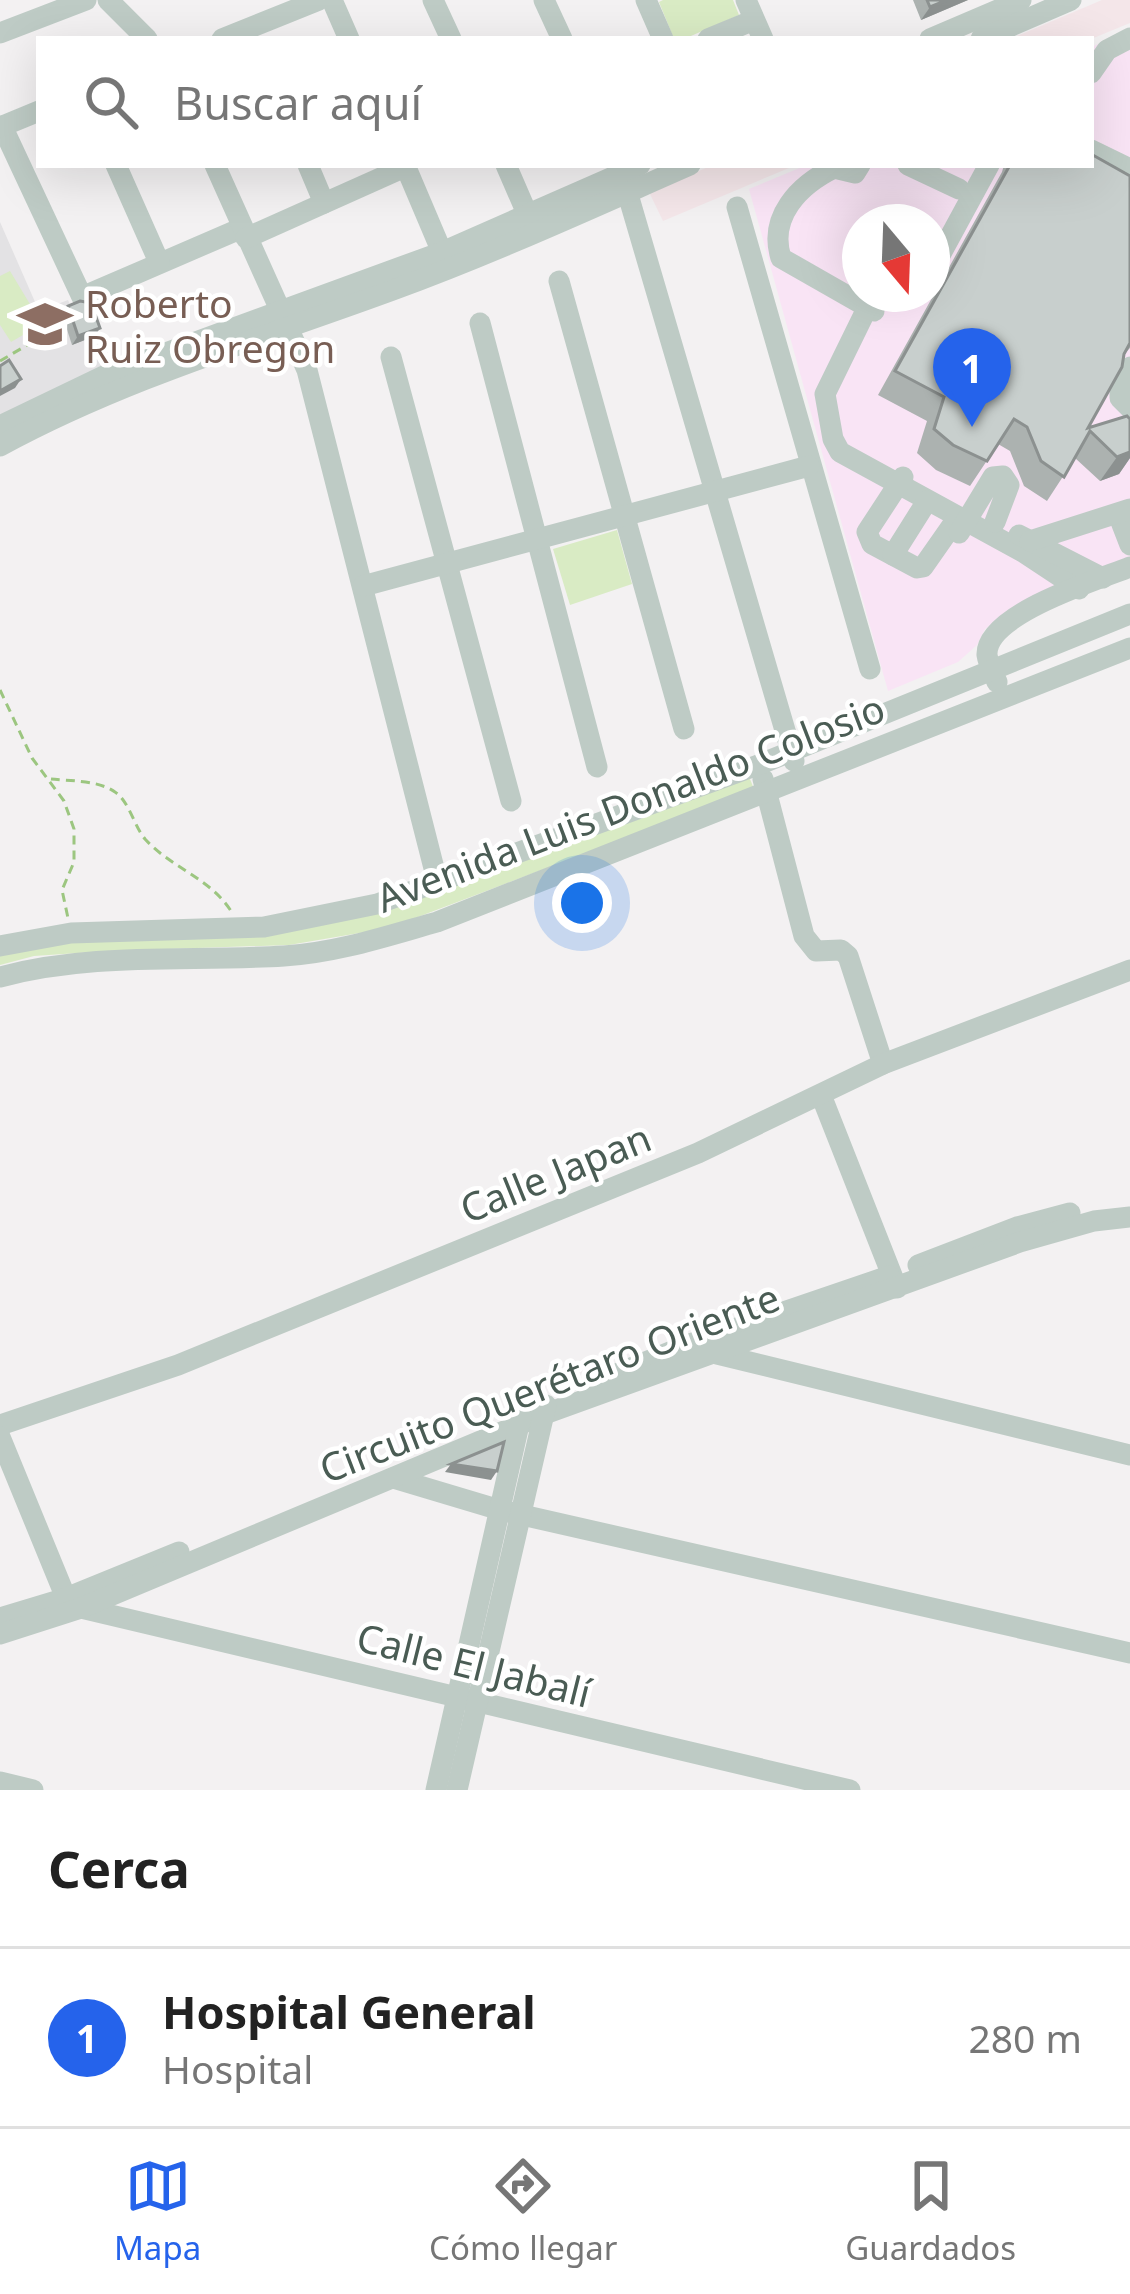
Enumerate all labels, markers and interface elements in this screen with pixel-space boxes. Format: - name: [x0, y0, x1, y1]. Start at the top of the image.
- search box: [36, 36, 1094, 168]
- icon: search: [78, 69, 144, 135]
- text: Buscar aquí: [174, 72, 422, 133]
- north arrow: [842, 204, 950, 312]
- place label: Roberto Ruiz Obregon: [85, 276, 335, 374]
- school or university icon: Roberto Ruiz Obregon: [16, 295, 74, 353]
- pin: 1: [933, 328, 1011, 427]
- street label: Avenida Luis Donaldo Colosio: [368, 680, 892, 924]
- your location: [552, 873, 612, 933]
- street label: Calle Japan: [452, 1110, 658, 1234]
- street label: Circuito Querétaro Oriente: [312, 1270, 786, 1494]
- street label: Calle El Jabalí: [352, 1609, 597, 1719]
- text: Cerca: [48, 1833, 190, 1903]
- text: Hospital General: [162, 1981, 536, 2042]
- text: 1: [76, 2011, 98, 2064]
- text: 280 m: [968, 2011, 1082, 2064]
- text: Hospital: [162, 2042, 313, 2095]
- tab: Mapa: [114, 2153, 201, 2270]
- tab: Cómo llegar: [429, 2153, 617, 2270]
- tab: Guardados: [845, 2153, 1016, 2270]

